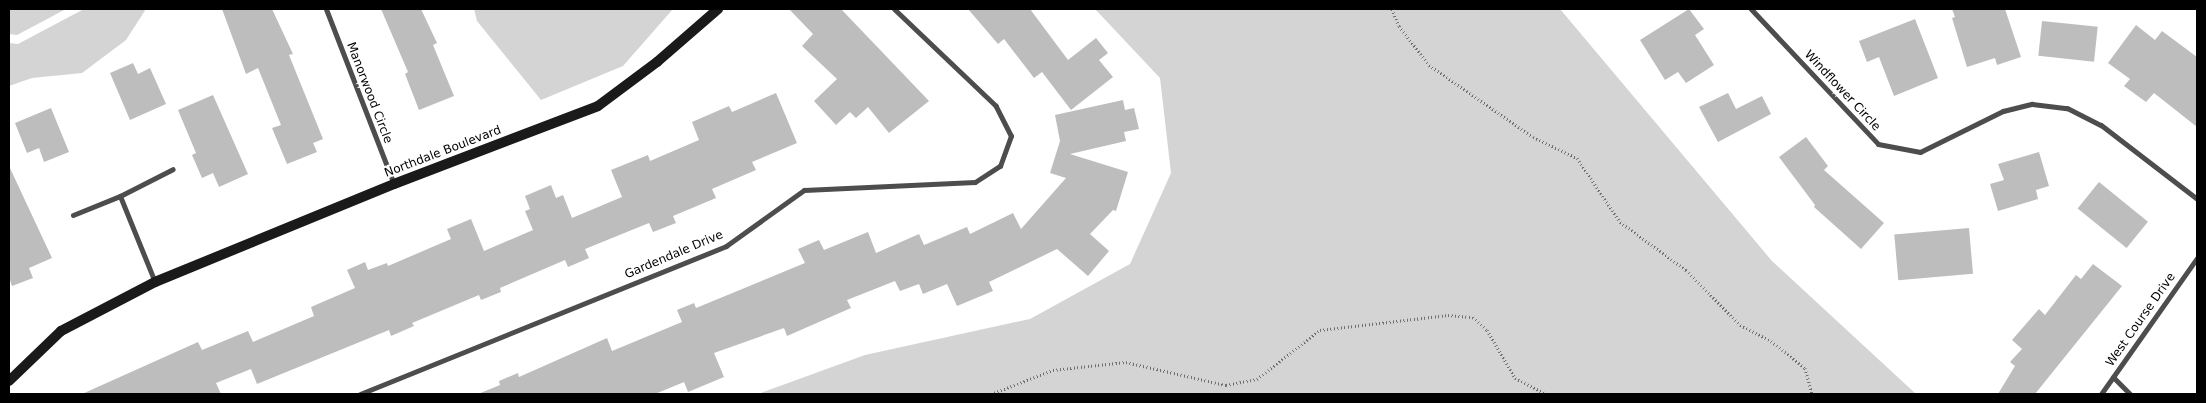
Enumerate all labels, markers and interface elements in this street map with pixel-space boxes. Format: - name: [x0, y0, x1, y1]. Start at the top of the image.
- street label: Manorwood Circle: [343, 40, 395, 146]
- street label: Windflower Circle: [1801, 48, 1883, 134]
- street label: Northdale Boulevard: [383, 123, 503, 181]
- street label: Gardendale Drive: [623, 228, 725, 282]
- street label: West Course Drive: [2103, 270, 2179, 370]

